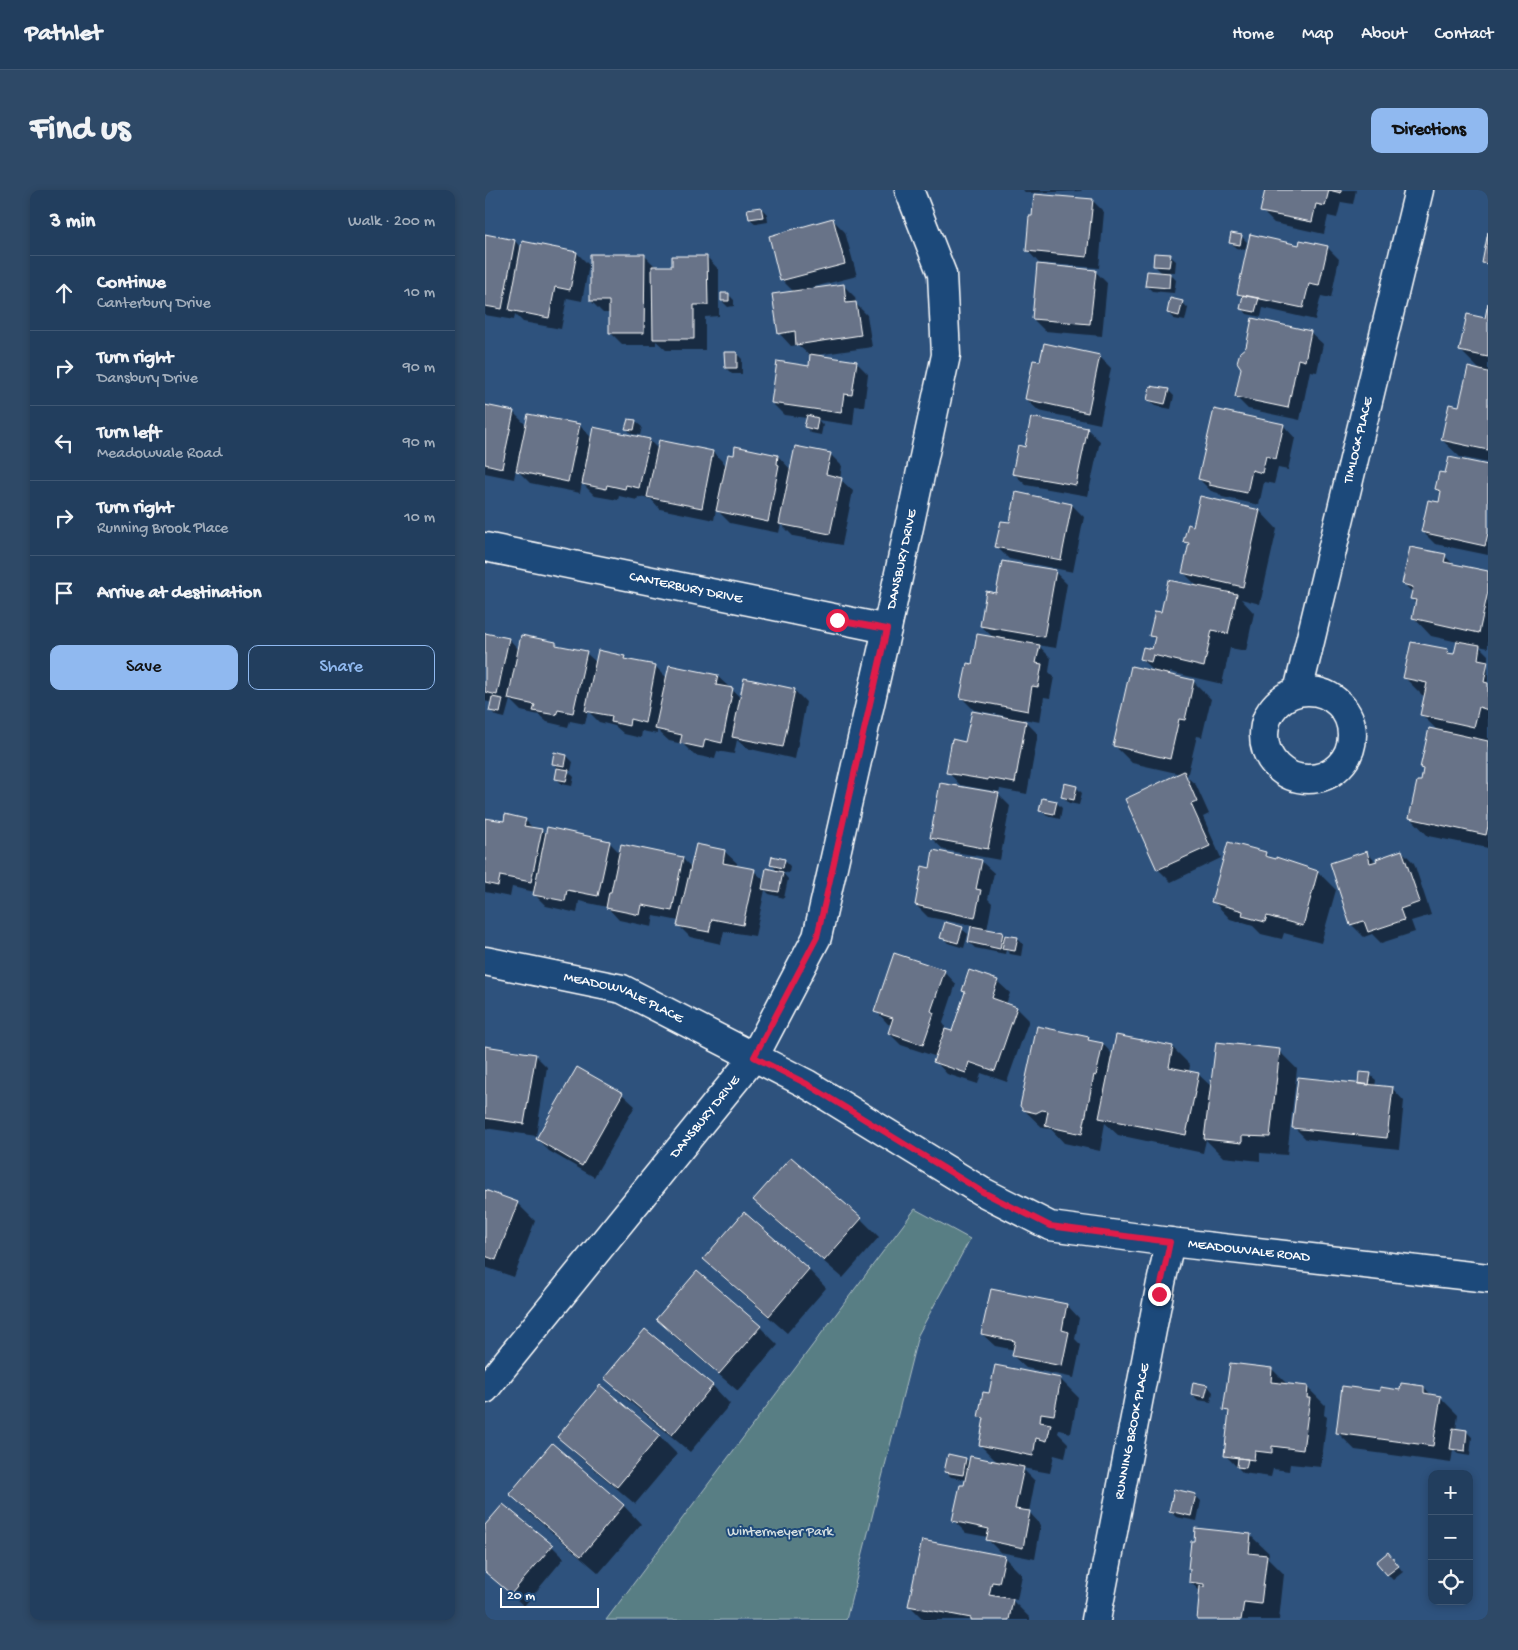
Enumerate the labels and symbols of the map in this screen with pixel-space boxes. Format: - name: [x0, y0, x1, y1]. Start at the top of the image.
- street label: TIMLOCK PLACE: [1340, 394, 1377, 486]
- street label: DANSBURY DRIVE: [883, 506, 921, 612]
- street label: CANTERBURY DRIVE: [628, 568, 745, 608]
- route start: [826, 609, 849, 632]
- street label: MEADOWVALE PLACE: [562, 969, 687, 1028]
- street label: DANSBURY DRIVE: [666, 1071, 745, 1163]
- street label: MEADOWVALE ROAD: [1187, 1236, 1312, 1266]
- route end: [1148, 1283, 1171, 1306]
- street label: RUNNING BROOK PLACE: [1111, 1361, 1154, 1501]
- park label: Wintermeyer Park: [727, 1524, 835, 1541]
- scale bar: [500, 1585, 599, 1608]

